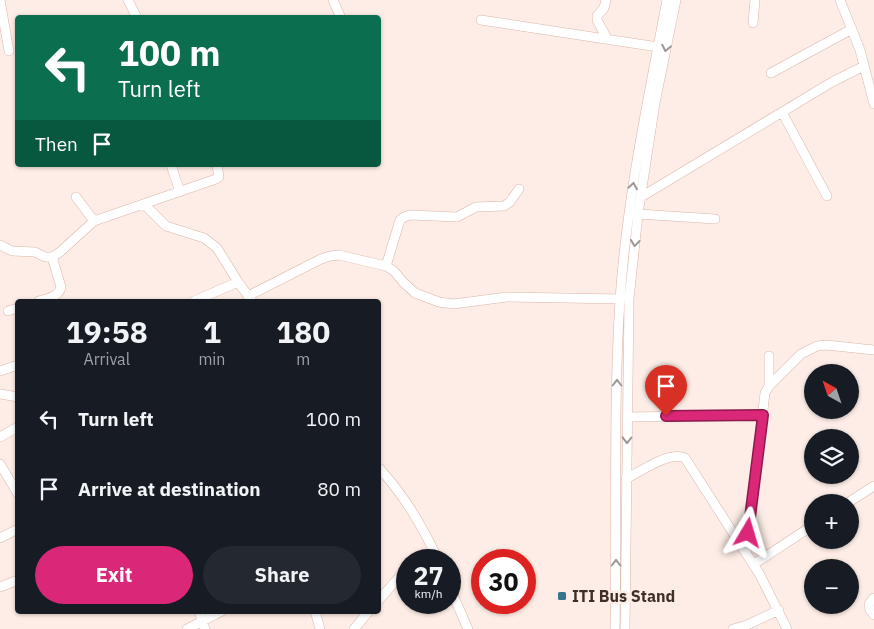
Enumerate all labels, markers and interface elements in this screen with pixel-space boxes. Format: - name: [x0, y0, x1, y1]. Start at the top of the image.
- text: 100 m: [118, 30, 221, 76]
- icon: left: [35, 35, 100, 100]
- one-way arrow: [662, 43, 672, 52]
- text: Turn left: [118, 74, 201, 103]
- icon: arrive: [88, 130, 116, 158]
- text: Then: [35, 132, 78, 156]
- one-way arrow: [627, 182, 638, 190]
- one-way arrow: [630, 239, 641, 247]
- text: 19:58: [66, 312, 148, 351]
- text: 1: [203, 312, 221, 351]
- text: 180: [276, 312, 330, 351]
- text: Arrival: [83, 349, 130, 369]
- text: min: [198, 349, 225, 369]
- text: m: [296, 349, 310, 369]
- north arrow: [804, 364, 859, 419]
- map controls: [804, 364, 859, 614]
- pin: [645, 365, 687, 416]
- icon: arrive: [652, 372, 680, 400]
- one-way arrow: [612, 379, 622, 386]
- icon: left: [35, 405, 63, 433]
- text: Turn left: [78, 407, 154, 431]
- text: 100 m: [306, 407, 361, 431]
- button: layers: [804, 429, 859, 484]
- one-way arrow: [621, 436, 632, 444]
- icon: arrive: [35, 475, 63, 503]
- text: Arrive at destination: [78, 477, 261, 501]
- text: 80 m: [317, 477, 361, 501]
- button: +: [804, 494, 859, 549]
- position arrow: [721, 506, 773, 558]
- button: Exit: [35, 546, 193, 604]
- button: Share: [203, 546, 361, 604]
- speed limit sign: 30: [471, 549, 536, 614]
- text: 27: [413, 559, 444, 592]
- one-way arrow: [611, 559, 621, 566]
- button: −: [804, 559, 859, 614]
- text: km/h: [414, 586, 443, 601]
- place label: ITI Bus Stand: [572, 586, 675, 606]
- marker: ITI Bus Stand: [556, 590, 568, 602]

